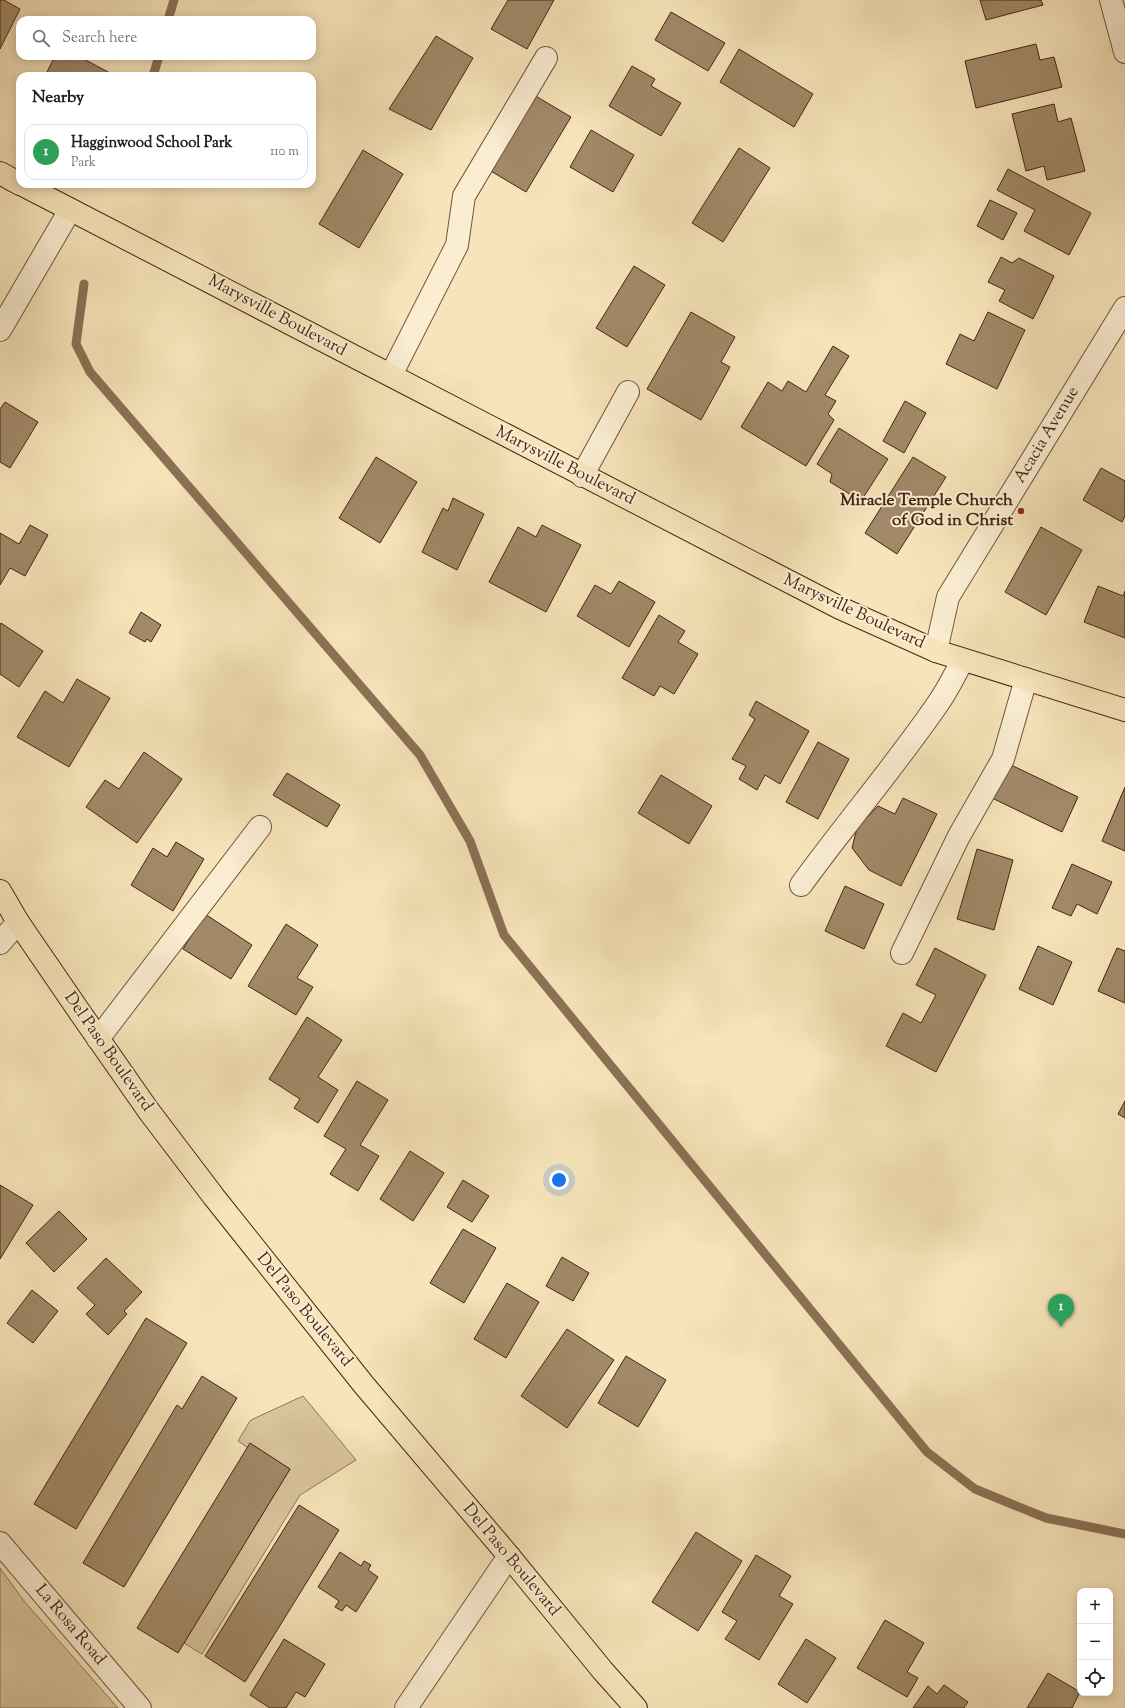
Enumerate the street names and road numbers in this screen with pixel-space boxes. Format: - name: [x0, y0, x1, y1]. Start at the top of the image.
- street label: Marysville Boulevard: [203, 269, 351, 363]
- street label: Acacia Avenue: [1009, 382, 1085, 488]
- street label: Marysville Boulevard: [491, 420, 639, 512]
- street label: Marysville Boulevard: [779, 569, 929, 656]
- street label: Del Paso Boulevard: [58, 987, 158, 1117]
- street label: Del Paso Boulevard: [250, 1248, 358, 1373]
- street label: Del Paso Boulevard: [457, 1498, 566, 1622]
- street label: La Rosa Road: [29, 1579, 111, 1671]

